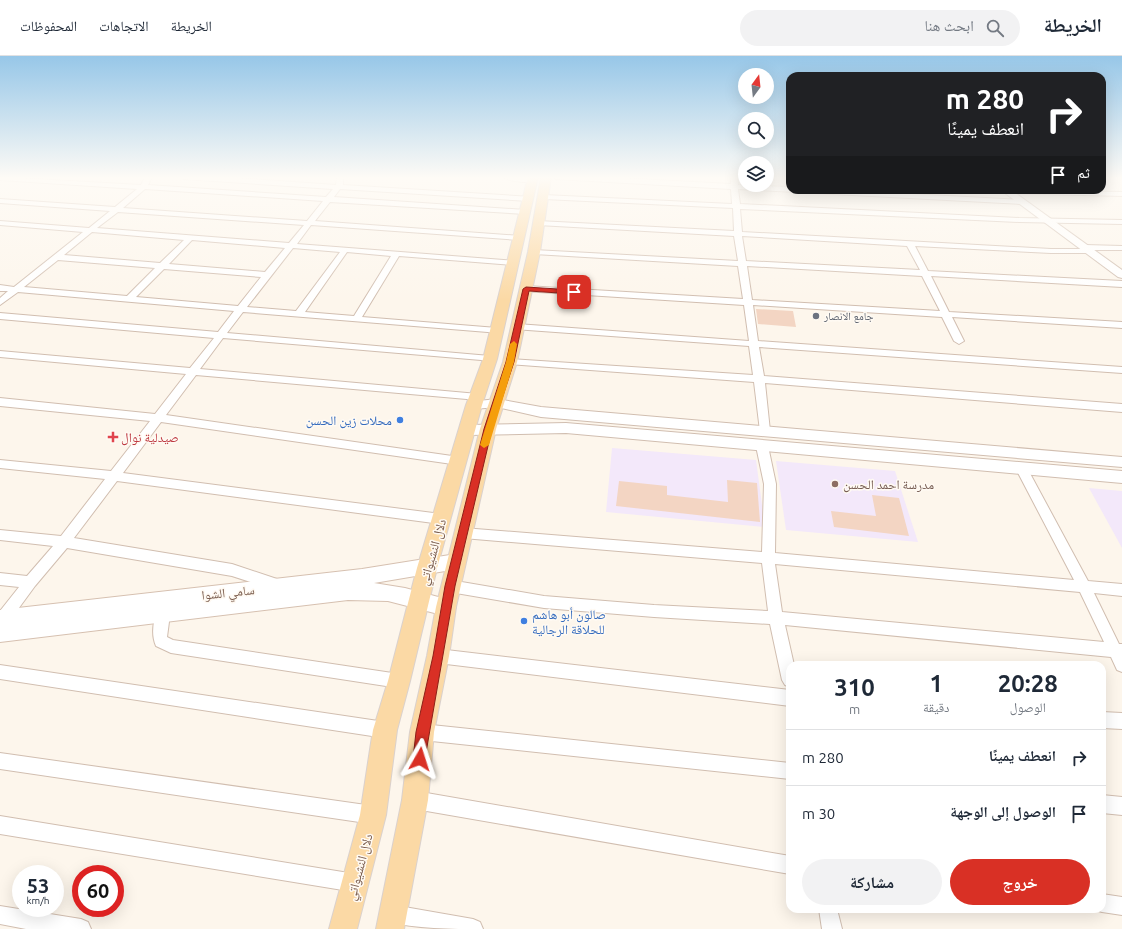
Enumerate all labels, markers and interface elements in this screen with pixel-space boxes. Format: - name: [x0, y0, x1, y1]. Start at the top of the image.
- search box: [740, 10, 1020, 46]
- text: الخريطة: [1044, 14, 1102, 36]
- text: ابحث هنا: [925, 17, 974, 34]
- icon: search: [984, 17, 1006, 39]
- text: المحفوظات: [20, 18, 77, 34]
- text: الاتجاهات: [99, 18, 149, 34]
- text: الخريطة: [171, 18, 212, 34]
- north arrow: [738, 68, 774, 104]
- map controls: [738, 68, 774, 192]
- text: 280 m: [946, 83, 1024, 114]
- icon: right: [1038, 88, 1090, 140]
- button: search: [738, 112, 774, 148]
- text: انعطف يمينًا: [947, 118, 1024, 138]
- button: layers: [738, 156, 774, 192]
- icon: arrive: [1047, 164, 1069, 186]
- text: ثم: [1077, 164, 1090, 181]
- pin: [557, 275, 591, 309]
- icon: arrive: [563, 281, 585, 303]
- place label: جامع الانصار: [823, 310, 874, 323]
- marker: جامع الانصار: [811, 311, 821, 321]
- place label: محلات زين الحسن: [306, 413, 392, 429]
- marker: محلات زين الحسن: [395, 415, 405, 425]
- place label: صيدلية نوال: [121, 430, 179, 446]
- marker: صيدلية نوال: [108, 432, 118, 442]
- place label: مدرسة احمد الحسن: [843, 477, 934, 493]
- marker: مدرسة احمد الحسن: [830, 479, 840, 489]
- street label: دلال النشيواتي: [416, 517, 452, 588]
- street label: سامي الشوا: [201, 582, 256, 606]
- place label: صالون أبو هاشم للحلاقة الرجالية: [532, 607, 606, 638]
- marker: صالون أبو هاشم للحلاقة الرجالية: [519, 616, 529, 626]
- text: 1: [930, 670, 943, 697]
- text: 20:28: [998, 670, 1058, 697]
- text: 310: [834, 674, 875, 701]
- text: دقيقة: [923, 700, 950, 714]
- text: الوصول: [1010, 700, 1046, 714]
- text: m: [849, 702, 860, 716]
- position arrow: [399, 738, 441, 780]
- text: انعطف يمينًا: [989, 747, 1056, 764]
- icon: right: [1068, 747, 1090, 769]
- text: 280 m: [802, 749, 844, 766]
- text: الوصول إلى الوجهة: [950, 803, 1056, 820]
- icon: arrive: [1068, 803, 1090, 825]
- text: 30 m: [802, 805, 835, 822]
- street label: دلال النشيواتي: [343, 832, 379, 903]
- button: مشاركة: [802, 859, 942, 905]
- button: خروج: [950, 859, 1090, 905]
- speed limit sign: 60: [72, 865, 124, 917]
- text: 53: [27, 874, 49, 897]
- text: km/h: [26, 895, 50, 906]

